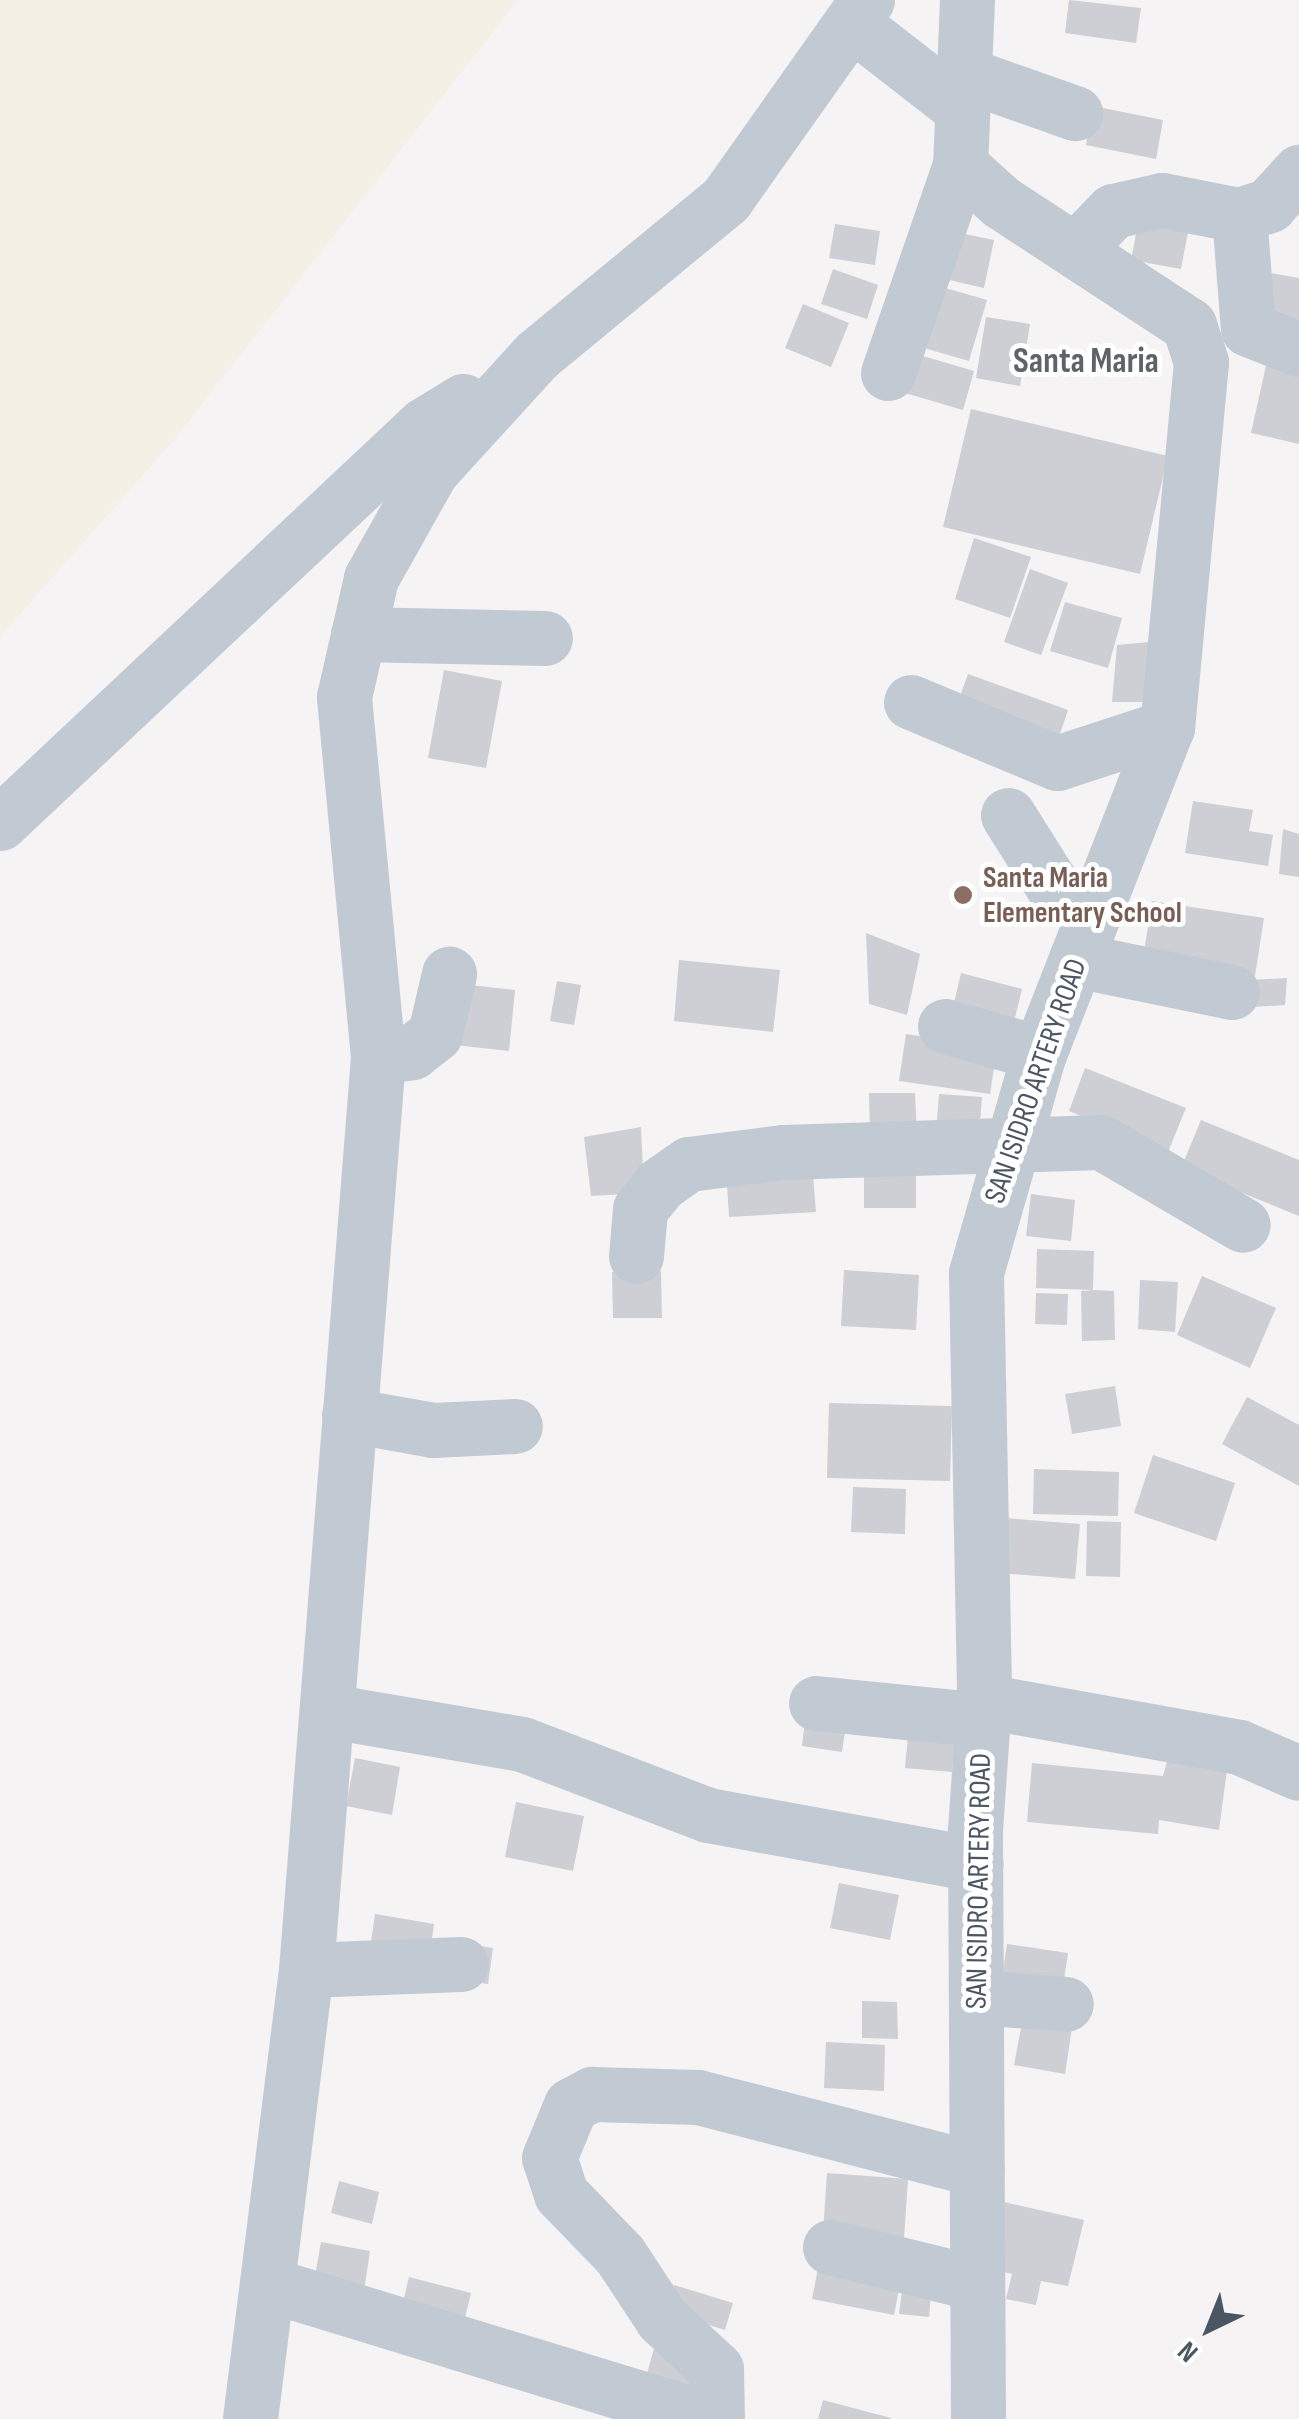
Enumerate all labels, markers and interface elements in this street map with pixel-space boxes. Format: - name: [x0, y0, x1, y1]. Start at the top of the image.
- district label: Santa Maria: [1013, 341, 1159, 383]
- place label: Santa Maria Elementary School: [983, 860, 1182, 930]
- marker: Santa Maria Elementary School: [952, 884, 974, 906]
- street label: SAN ISIDRO ARTERY ROAD: [977, 954, 1095, 1208]
- street label: SAN ISIDRO ARTERY ROAD: [959, 1753, 999, 2009]
- north arrow: [1159, 2279, 1259, 2379]
- text: N: [1171, 2334, 1205, 2368]

